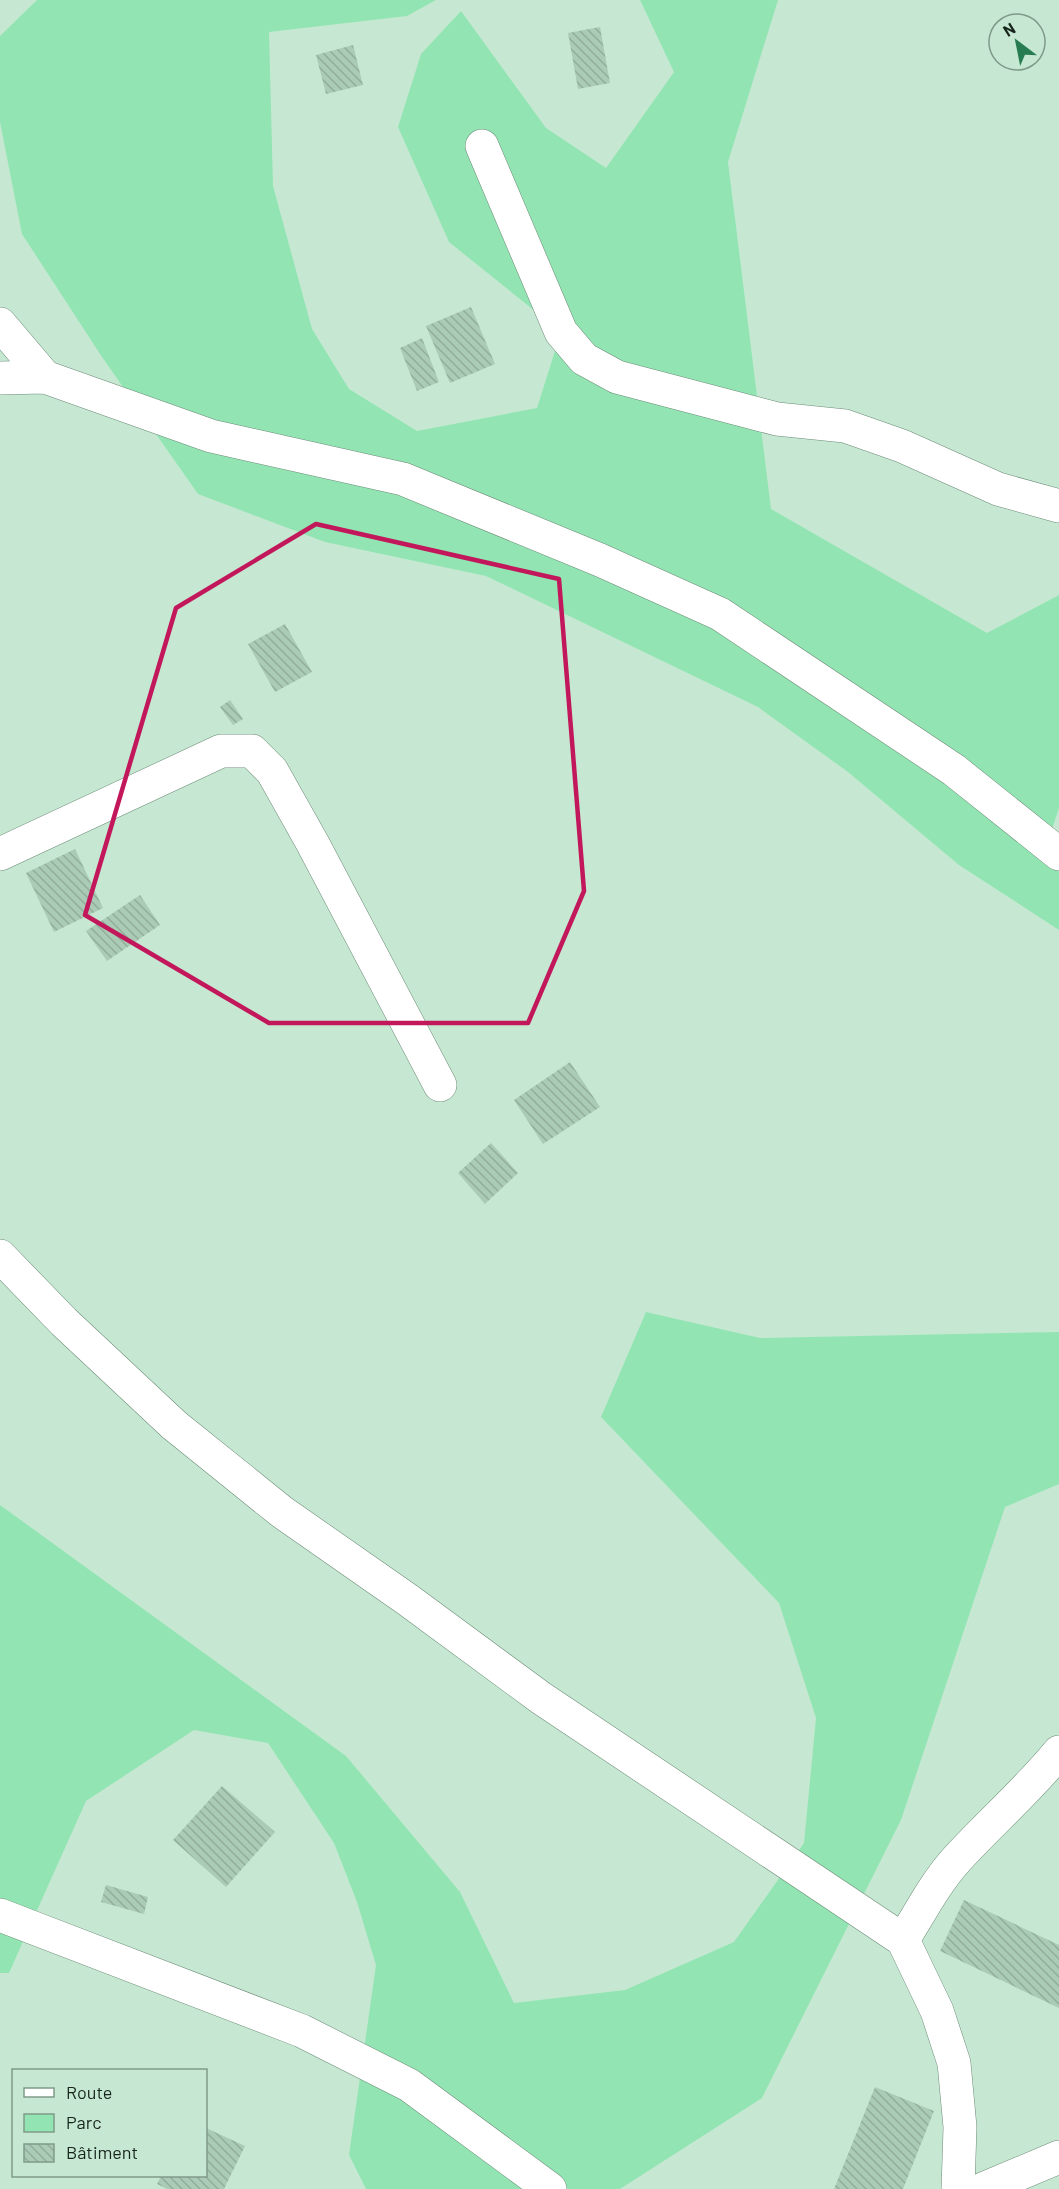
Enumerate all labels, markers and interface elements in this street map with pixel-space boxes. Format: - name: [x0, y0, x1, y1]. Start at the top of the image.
- north arrow: [987, 12, 1047, 72]
- text: N: [999, 18, 1018, 40]
- legend: [12, 2069, 207, 2177]
- text: Route: [66, 2081, 112, 2103]
- text: Parc: [66, 2111, 102, 2133]
- text: Bâtiment: [66, 2141, 138, 2163]

